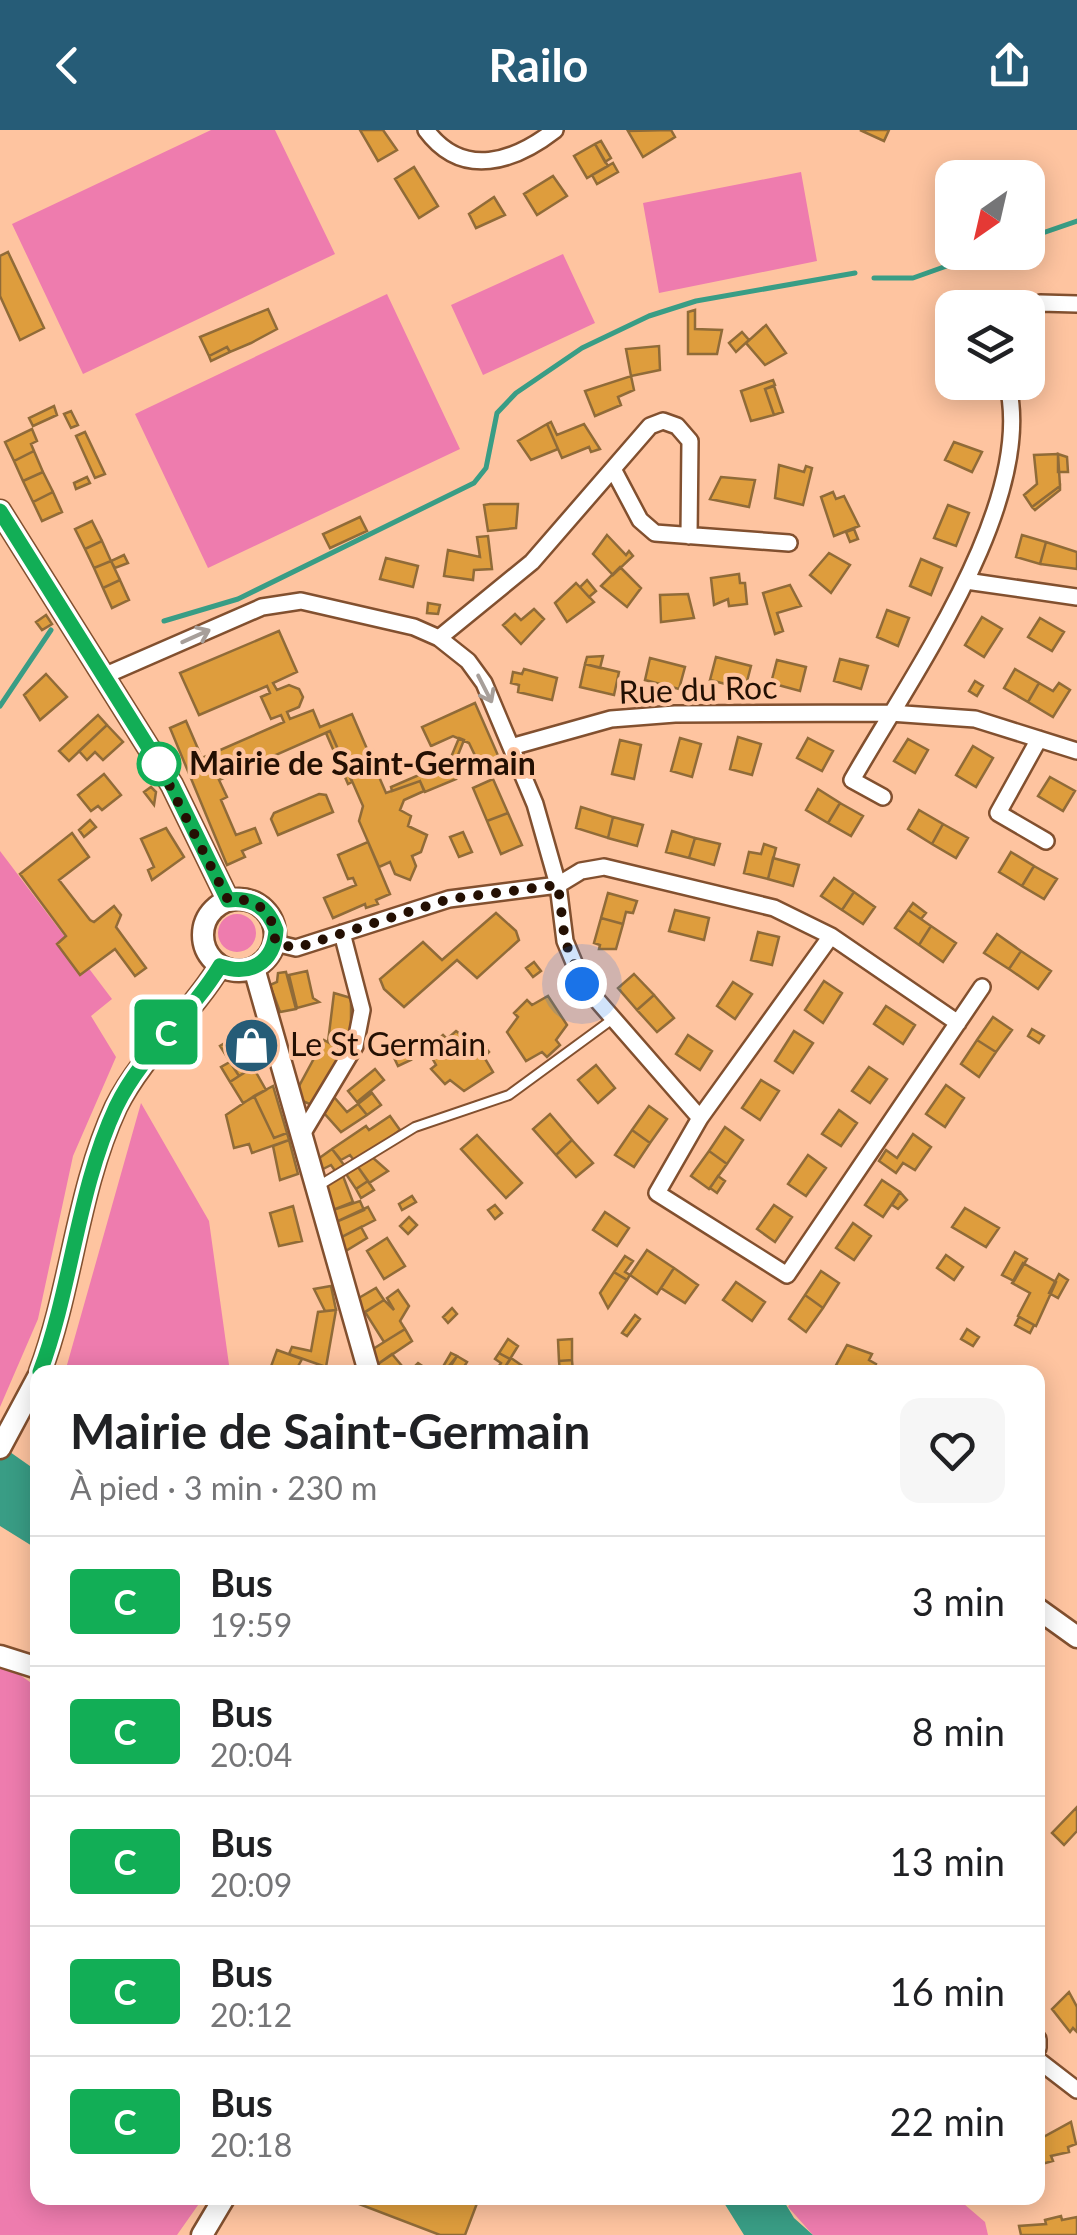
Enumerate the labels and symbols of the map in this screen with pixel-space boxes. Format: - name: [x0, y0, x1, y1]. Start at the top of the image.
- north arrow: [935, 160, 1045, 270]
- one-way arrow: [180, 626, 211, 644]
- street label: Rue du Roc: [618, 666, 778, 711]
- one-way arrow: [476, 673, 495, 703]
- marker: Mairie de Saint-Germain: [138, 743, 180, 785]
- place label: Mairie de Saint-Germain: [189, 743, 536, 782]
- your location: [557, 959, 607, 1009]
- line badge: C: [134, 1000, 198, 1064]
- shop icon: Le St Germain: [221, 1015, 281, 1075]
- place label: Le St Germain: [290, 1024, 486, 1063]

